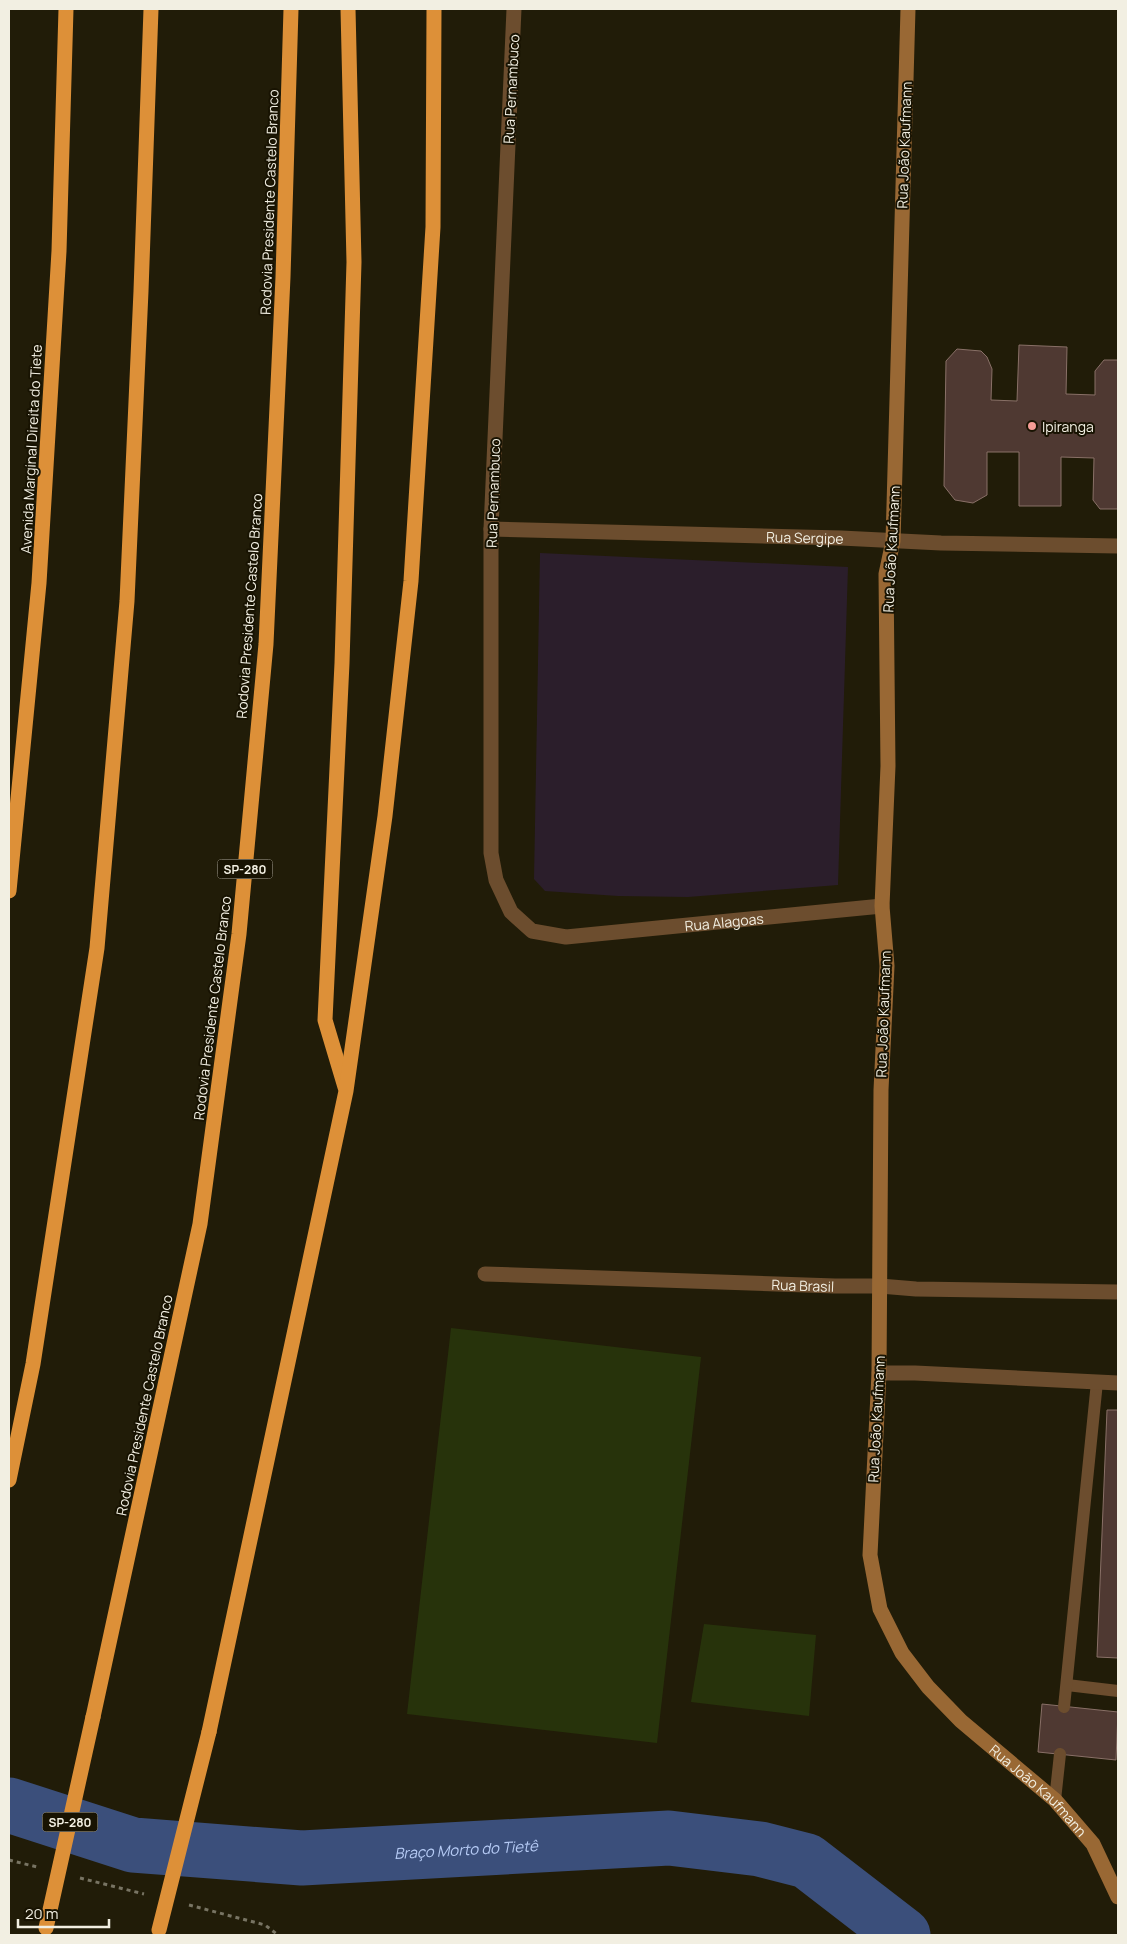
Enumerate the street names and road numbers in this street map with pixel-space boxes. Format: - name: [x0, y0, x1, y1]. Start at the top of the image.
- street label: Rua Pernambuco: [499, 34, 523, 144]
- street label: Rua João Kaufmann: [892, 81, 916, 209]
- street label: Rodovia Presidente Castelo Branco: [256, 89, 282, 315]
- street label: Avenida Marginal Direita do Tiete: [16, 344, 46, 554]
- street label: Rua Pernambuco: [482, 438, 504, 548]
- street label: Rua João Kaufmann: [878, 485, 904, 613]
- street label: Rodovia Presidente Castelo Branco: [232, 493, 266, 719]
- street label: Rua Sergipe: [766, 527, 844, 548]
- road number: SP-280: [218, 860, 272, 879]
- street label: Rodovia Presidente Castelo Branco: [189, 895, 235, 1121]
- street label: Rua Alagoas: [684, 908, 765, 935]
- street label: Rua João Kaufmann: [871, 950, 895, 1078]
- street label: Rua Brasil: [771, 1274, 835, 1295]
- street label: Rodovia Presidente Castelo Branco: [111, 1293, 177, 1517]
- street label: Rua João Kaufmann: [863, 1355, 889, 1483]
- street label: Rua João Kaufmann: [986, 1740, 1091, 1840]
- road number: SP-280: [42, 1812, 98, 1831]

